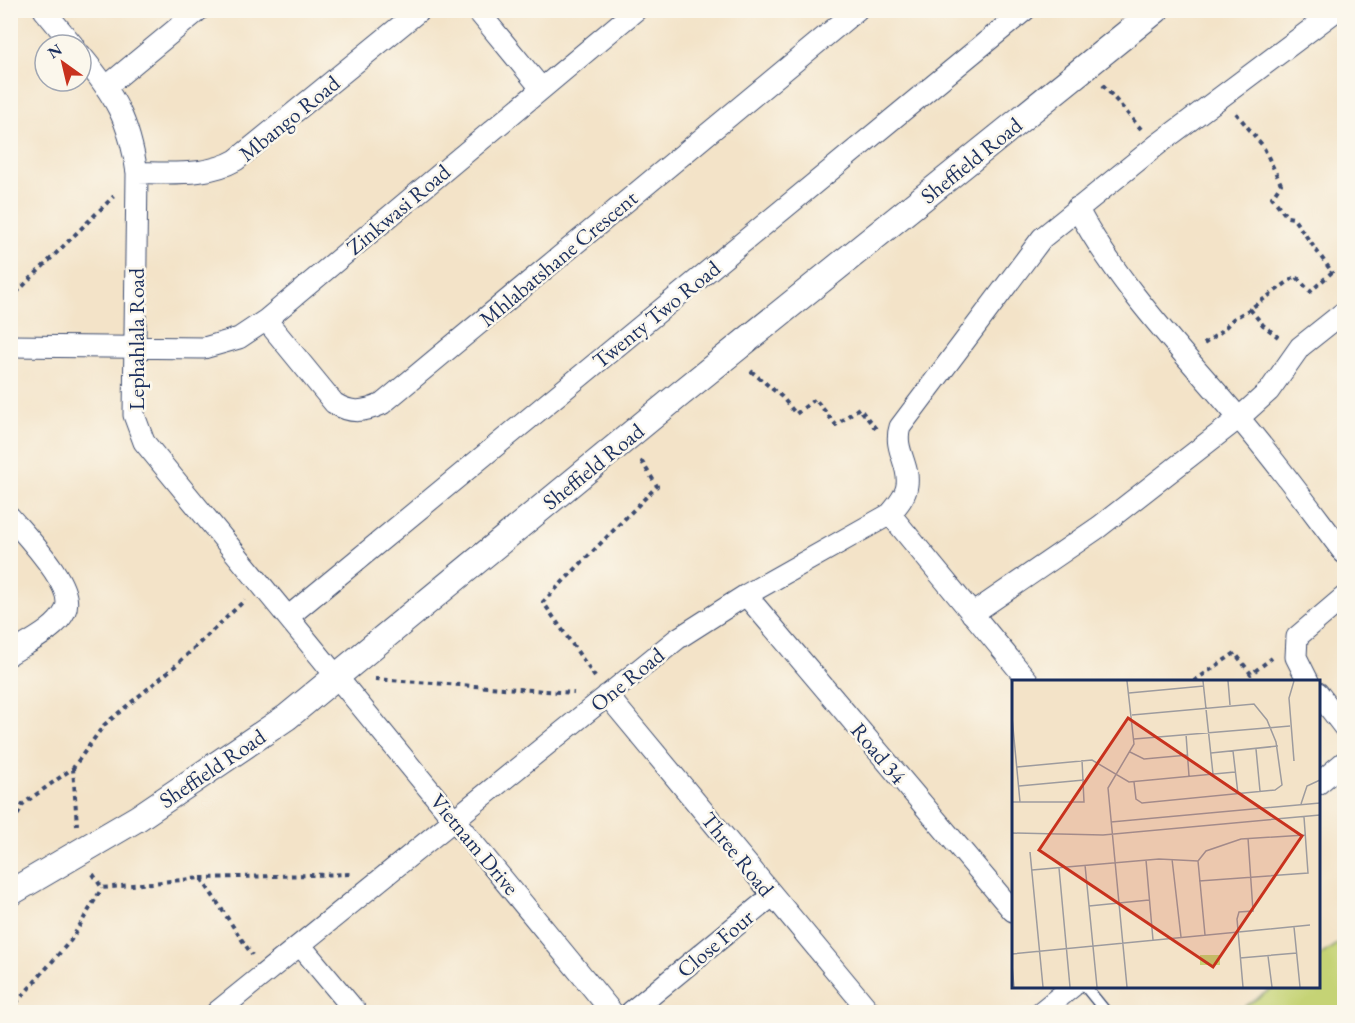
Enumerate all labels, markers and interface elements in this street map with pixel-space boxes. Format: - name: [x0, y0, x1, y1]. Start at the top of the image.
- north arrow: [33, 33, 93, 93]
- text: N: [44, 39, 66, 63]
- street label: Mbango Road: [233, 68, 347, 168]
- street label: Sheffield Road: [915, 110, 1029, 210]
- street label: Zinkwasi Road: [340, 157, 457, 261]
- street label: Mhlabatshane Crescent: [473, 184, 643, 333]
- street label: Twenty Two Road: [586, 253, 727, 375]
- street label: Lephahlala Road: [122, 267, 151, 410]
- street label: Sheffield Road: [537, 416, 651, 516]
- street label: One Road: [584, 640, 671, 718]
- inset map: [1012, 680, 1319, 987]
- street label: Road 34: [845, 717, 913, 790]
- street label: Sheffield Road: [153, 722, 272, 815]
- street label: Vietnam Drive: [424, 787, 526, 902]
- street label: Three Road: [695, 806, 781, 903]
- street label: Close Four: [671, 902, 760, 984]

